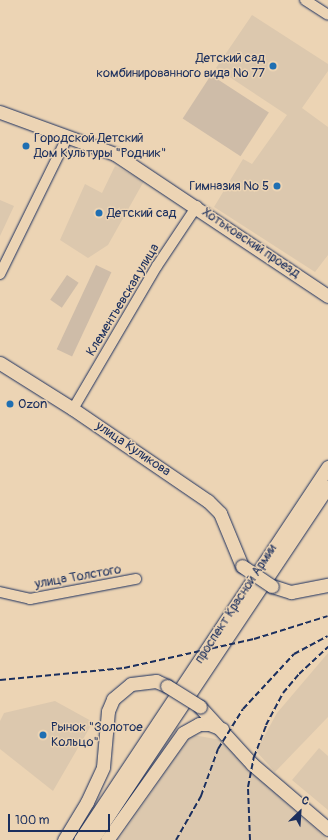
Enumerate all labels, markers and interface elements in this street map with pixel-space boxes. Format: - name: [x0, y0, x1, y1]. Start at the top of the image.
- place label: Детский сад комбинированного вида № 77: [96, 51, 265, 82]
- marker: Детский сад комбинированного вида № 77: [268, 61, 278, 71]
- place label: Городской Детский Дом Культуры "Родник": [34, 131, 166, 162]
- marker: Городской Детский Дом Культуры "Родник": [21, 141, 31, 151]
- place label: Гимназия № 5: [189, 178, 269, 194]
- marker: Гимназия № 5: [272, 181, 282, 191]
- street label: Хотьковский проезд: [199, 204, 303, 282]
- place label: Детский сад: [107, 205, 176, 221]
- marker: Детский сад: [94, 208, 104, 218]
- street label: Клементьевская улица: [83, 241, 163, 359]
- place label: Ozon: [18, 396, 47, 412]
- marker: Ozon: [5, 399, 15, 409]
- street label: улица Куликова: [93, 418, 173, 480]
- street label: проспект Красной Армии: [192, 542, 280, 666]
- street label: улица Толстого: [34, 562, 122, 592]
- place label: Рынок "Золотое Кольцо": [51, 720, 143, 751]
- marker: Рынок "Золотое Кольцо": [38, 730, 48, 740]
- north arrow: [280, 792, 320, 832]
- text: С: [299, 793, 311, 808]
- scale bar: [10, 806, 112, 832]
- text: 100 m: [15, 813, 49, 828]

